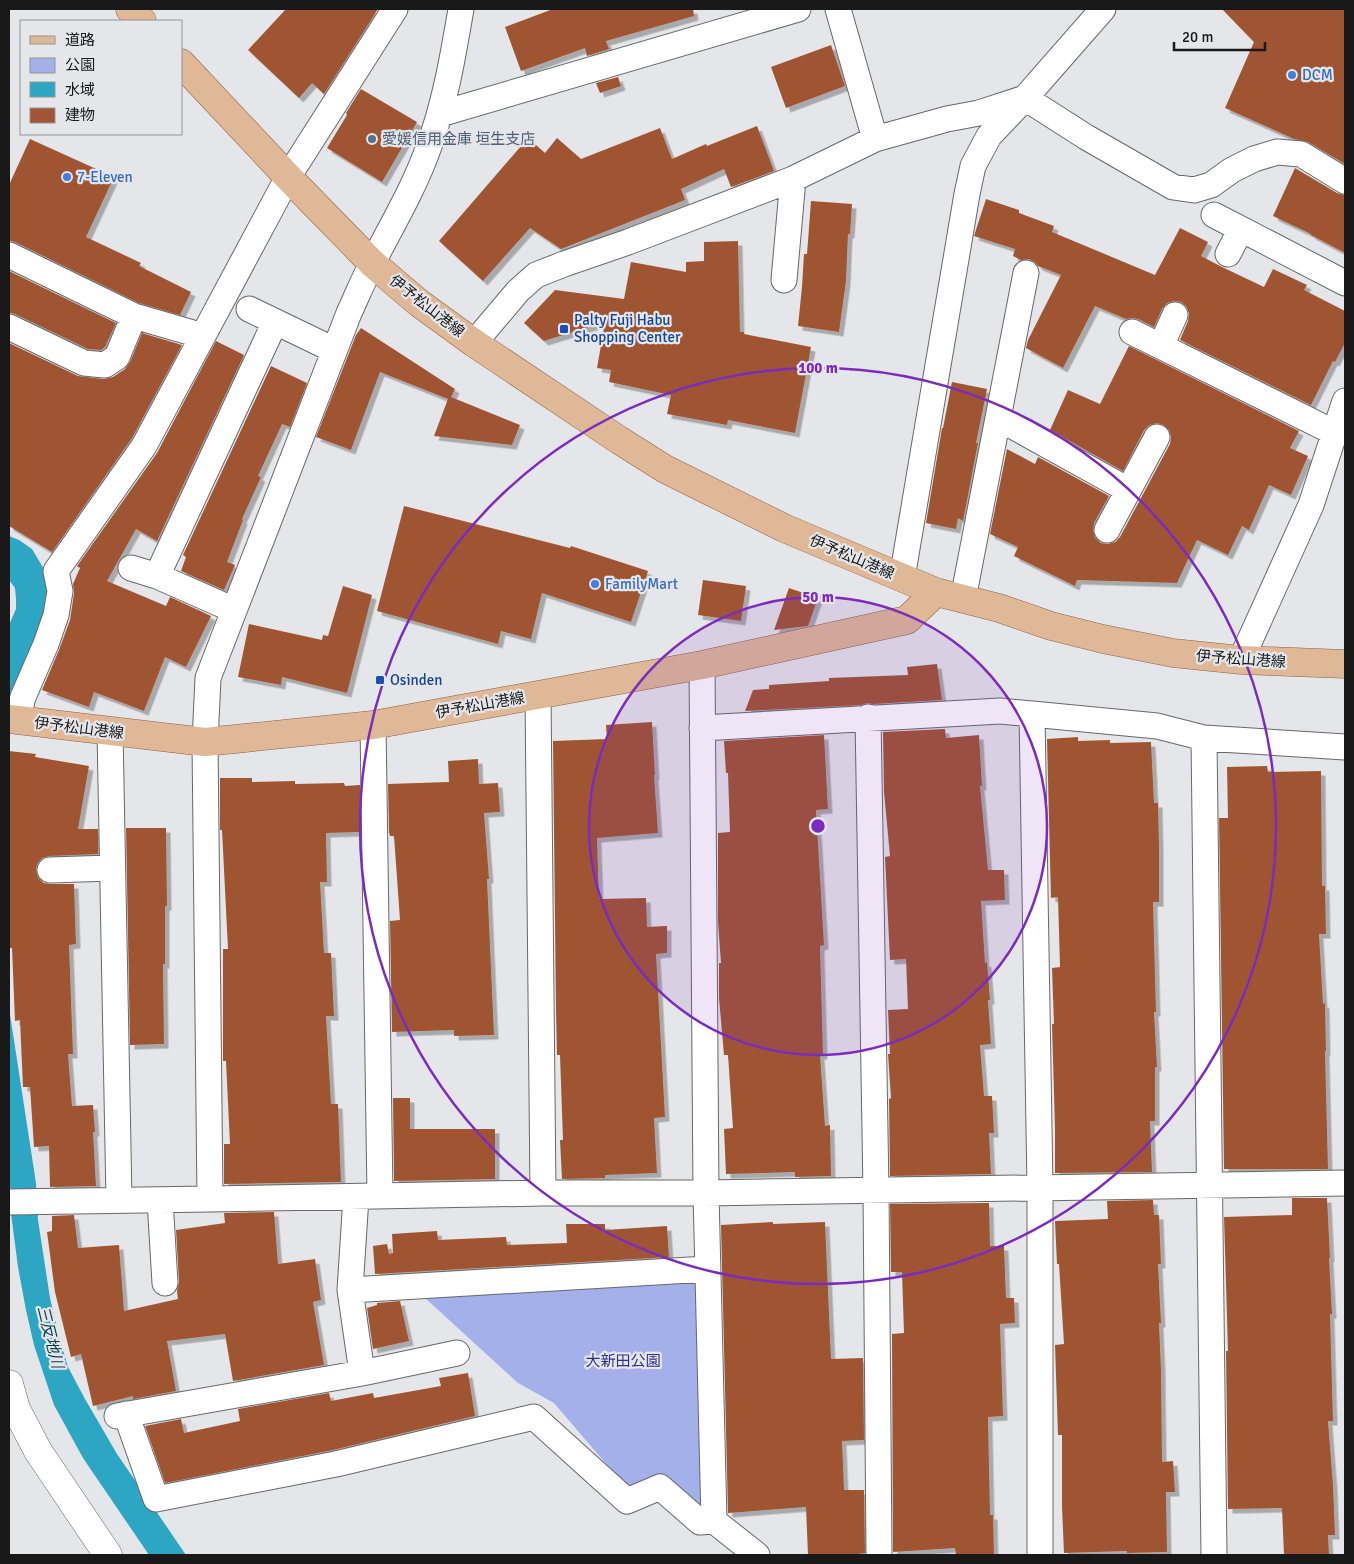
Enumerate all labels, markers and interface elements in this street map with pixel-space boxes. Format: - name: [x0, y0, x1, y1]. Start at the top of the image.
- legend: [20, 20, 182, 135]
- scale bar: [1174, 20, 1265, 52]
- text: 20 m: [1182, 28, 1213, 46]
- text: 道路: [65, 31, 95, 49]
- text: 公園: [65, 56, 95, 74]
- place label: DCM: [1302, 66, 1333, 84]
- marker: DCM: [1286, 69, 1298, 81]
- text: 水域: [65, 81, 95, 99]
- text: 建物: [65, 106, 95, 124]
- place label: 愛媛信用金庫 垣生支店: [382, 130, 535, 148]
- marker: 愛媛信用金庫 垣生支店: [366, 133, 378, 145]
- place label: 7-Eleven: [77, 168, 133, 186]
- marker: 7-Eleven: [61, 171, 73, 183]
- street label: 伊予松山港線: [386, 271, 468, 341]
- place label: Palty Fuji Habu Shopping Center: [574, 311, 681, 346]
- marker: Palty Fuji Habu Shopping Center: [558, 323, 570, 335]
- text: 100 m: [798, 359, 838, 377]
- street label: 伊予松山港線: [807, 531, 897, 583]
- place label: FamilyMart: [605, 575, 678, 593]
- marker: FamilyMart: [589, 578, 601, 590]
- text: 50 m: [802, 588, 834, 606]
- street label: 伊予松山港線: [1195, 647, 1287, 671]
- place label: Osinden: [390, 671, 442, 689]
- marker: Osinden: [374, 674, 386, 686]
- street label: 伊予松山港線: [434, 688, 526, 722]
- street label: 伊予松山港線: [33, 714, 125, 742]
- centre of rings: [809, 817, 827, 835]
- water label: 三反地川: [33, 1304, 68, 1372]
- park label: 大新田公園: [585, 1352, 661, 1370]

